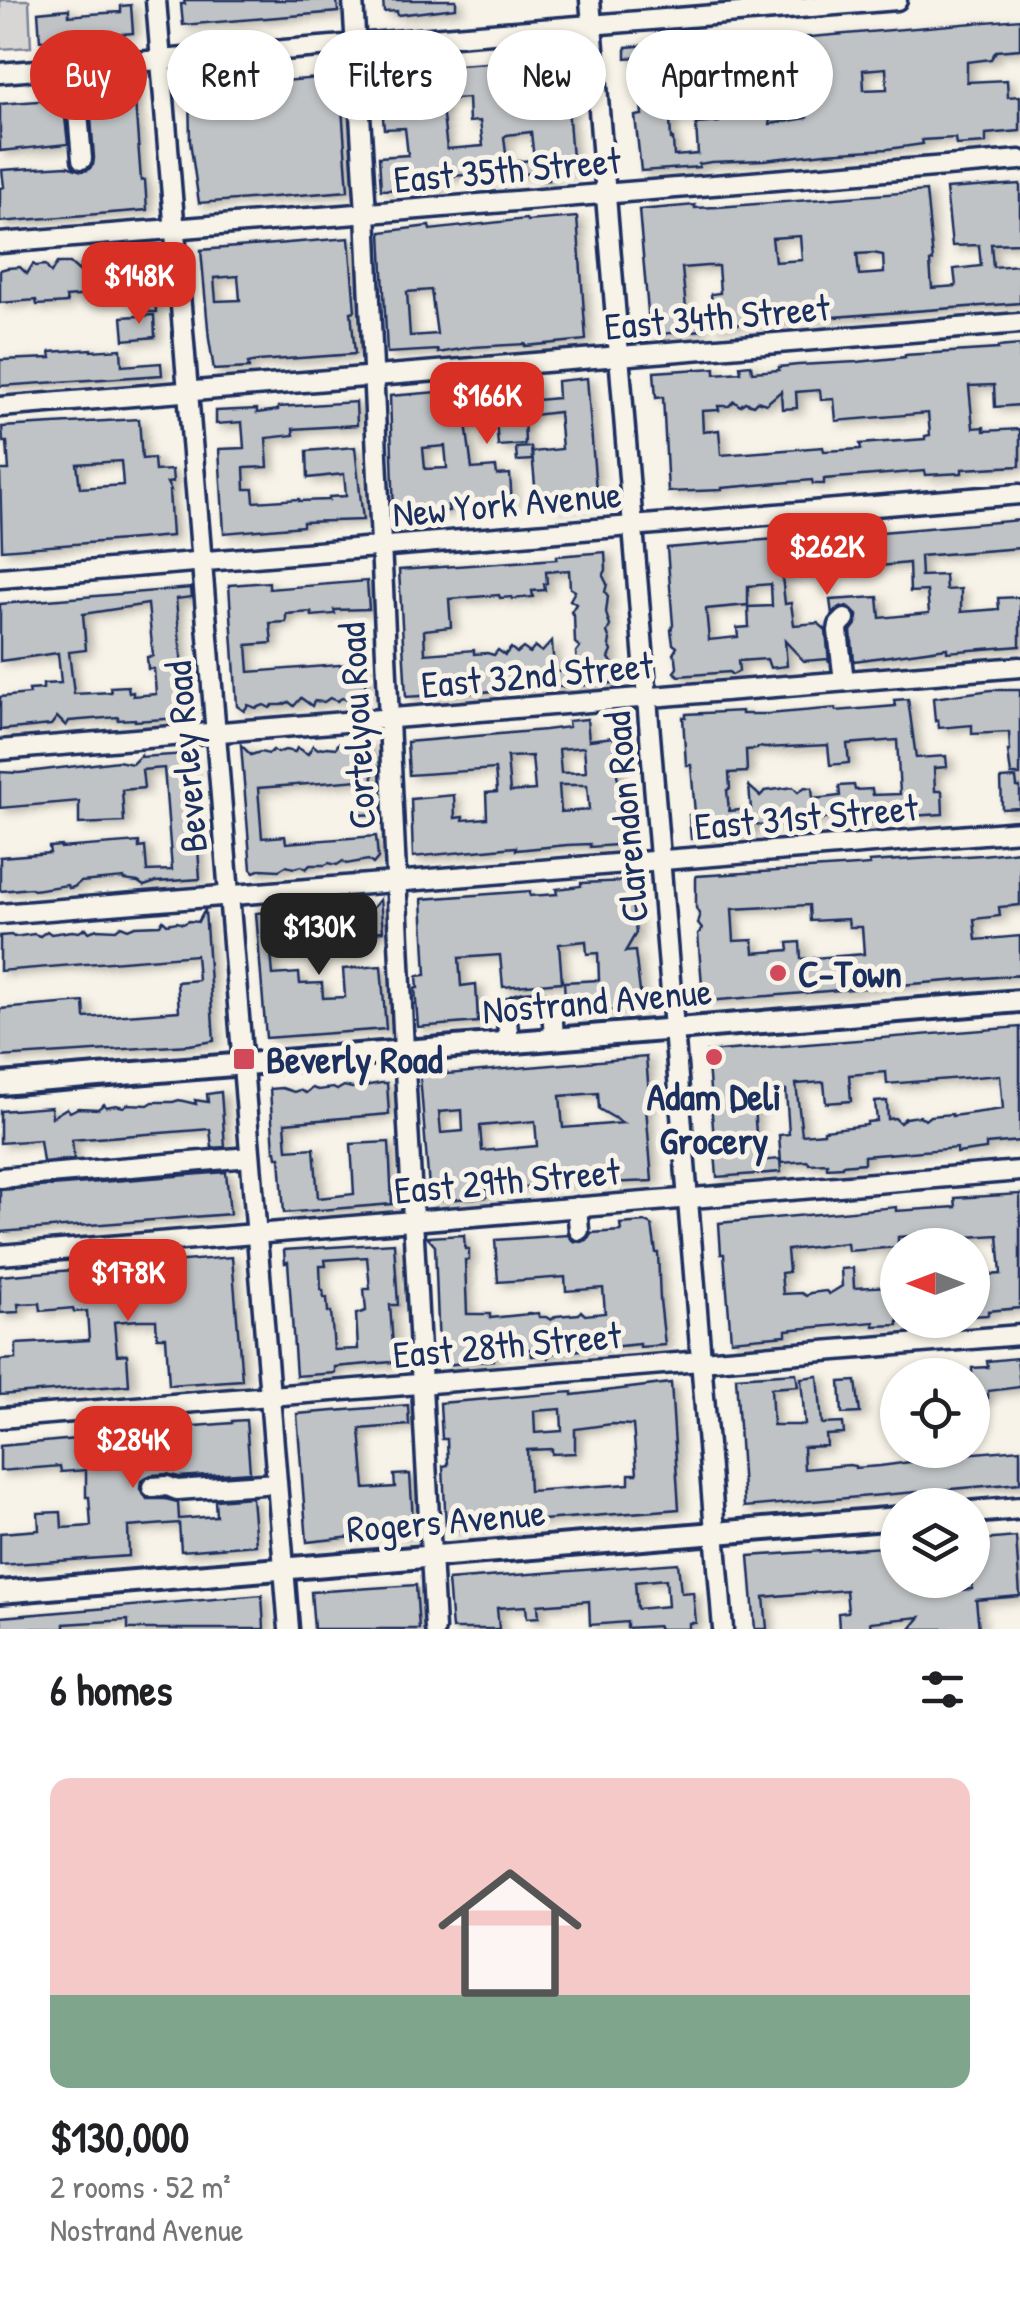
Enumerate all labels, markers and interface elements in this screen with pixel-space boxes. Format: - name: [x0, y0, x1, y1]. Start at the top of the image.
- chip: Buy: [30, 30, 147, 120]
- chip: Rent: [167, 30, 294, 120]
- chip: Filters: [314, 30, 467, 120]
- chip: New: [487, 30, 606, 120]
- chip: Apartment: [626, 30, 833, 120]
- street label: East 35th Street: [391, 133, 623, 205]
- pin: $148K: [69, 242, 209, 327]
- text: $148K: [104, 253, 174, 296]
- street label: East 34th Street: [602, 280, 833, 352]
- pin: $166K: [417, 362, 557, 447]
- text: $166K: [452, 373, 522, 416]
- street label: New York Avenue: [391, 467, 623, 539]
- pin: $262K: [757, 513, 897, 598]
- text: $262K: [789, 524, 865, 567]
- street label: Cortelyou Road: [325, 621, 387, 831]
- street label: East 32nd Street: [419, 638, 656, 710]
- street label: Beverley Road: [151, 659, 219, 855]
- street label: Clarendon Road: [590, 709, 660, 924]
- street label: East 31st Street: [692, 780, 921, 852]
- pin: $130K: [249, 893, 389, 978]
- text: $130K: [282, 904, 356, 947]
- place label: C-Town: [798, 947, 902, 999]
- marker: C-Town: [767, 962, 789, 984]
- street label: Nostrand Avenue: [480, 964, 714, 1036]
- place label: Beverly Road: [266, 1033, 443, 1086]
- marker: Beverly Road: [231, 1046, 257, 1072]
- marker: Adam Deli Grocery: [703, 1046, 725, 1068]
- place label: Adam Deli Grocery: [647, 1070, 781, 1167]
- street label: East 29th Street: [392, 1144, 623, 1216]
- north arrow: [880, 1228, 990, 1338]
- map controls: [880, 1228, 990, 1598]
- pin: $178K: [58, 1239, 198, 1324]
- text: $178K: [91, 1250, 165, 1293]
- street label: East 28th Street: [391, 1308, 624, 1380]
- button: locate: [880, 1358, 990, 1468]
- pin: $284K: [63, 1406, 203, 1491]
- text: $284K: [96, 1417, 170, 1460]
- street label: Rogers Avenue: [345, 1485, 547, 1555]
- button: layers: [880, 1488, 990, 1598]
- text: 6 homes: [50, 1661, 172, 1718]
- icon: filters: [915, 1662, 970, 1717]
- icon: home: [420, 1843, 600, 2023]
- text: $130,000: [50, 2108, 189, 2165]
- text: 2 rooms · 52 m²: [50, 2165, 231, 2208]
- text: Nostrand Avenue: [50, 2208, 244, 2251]

